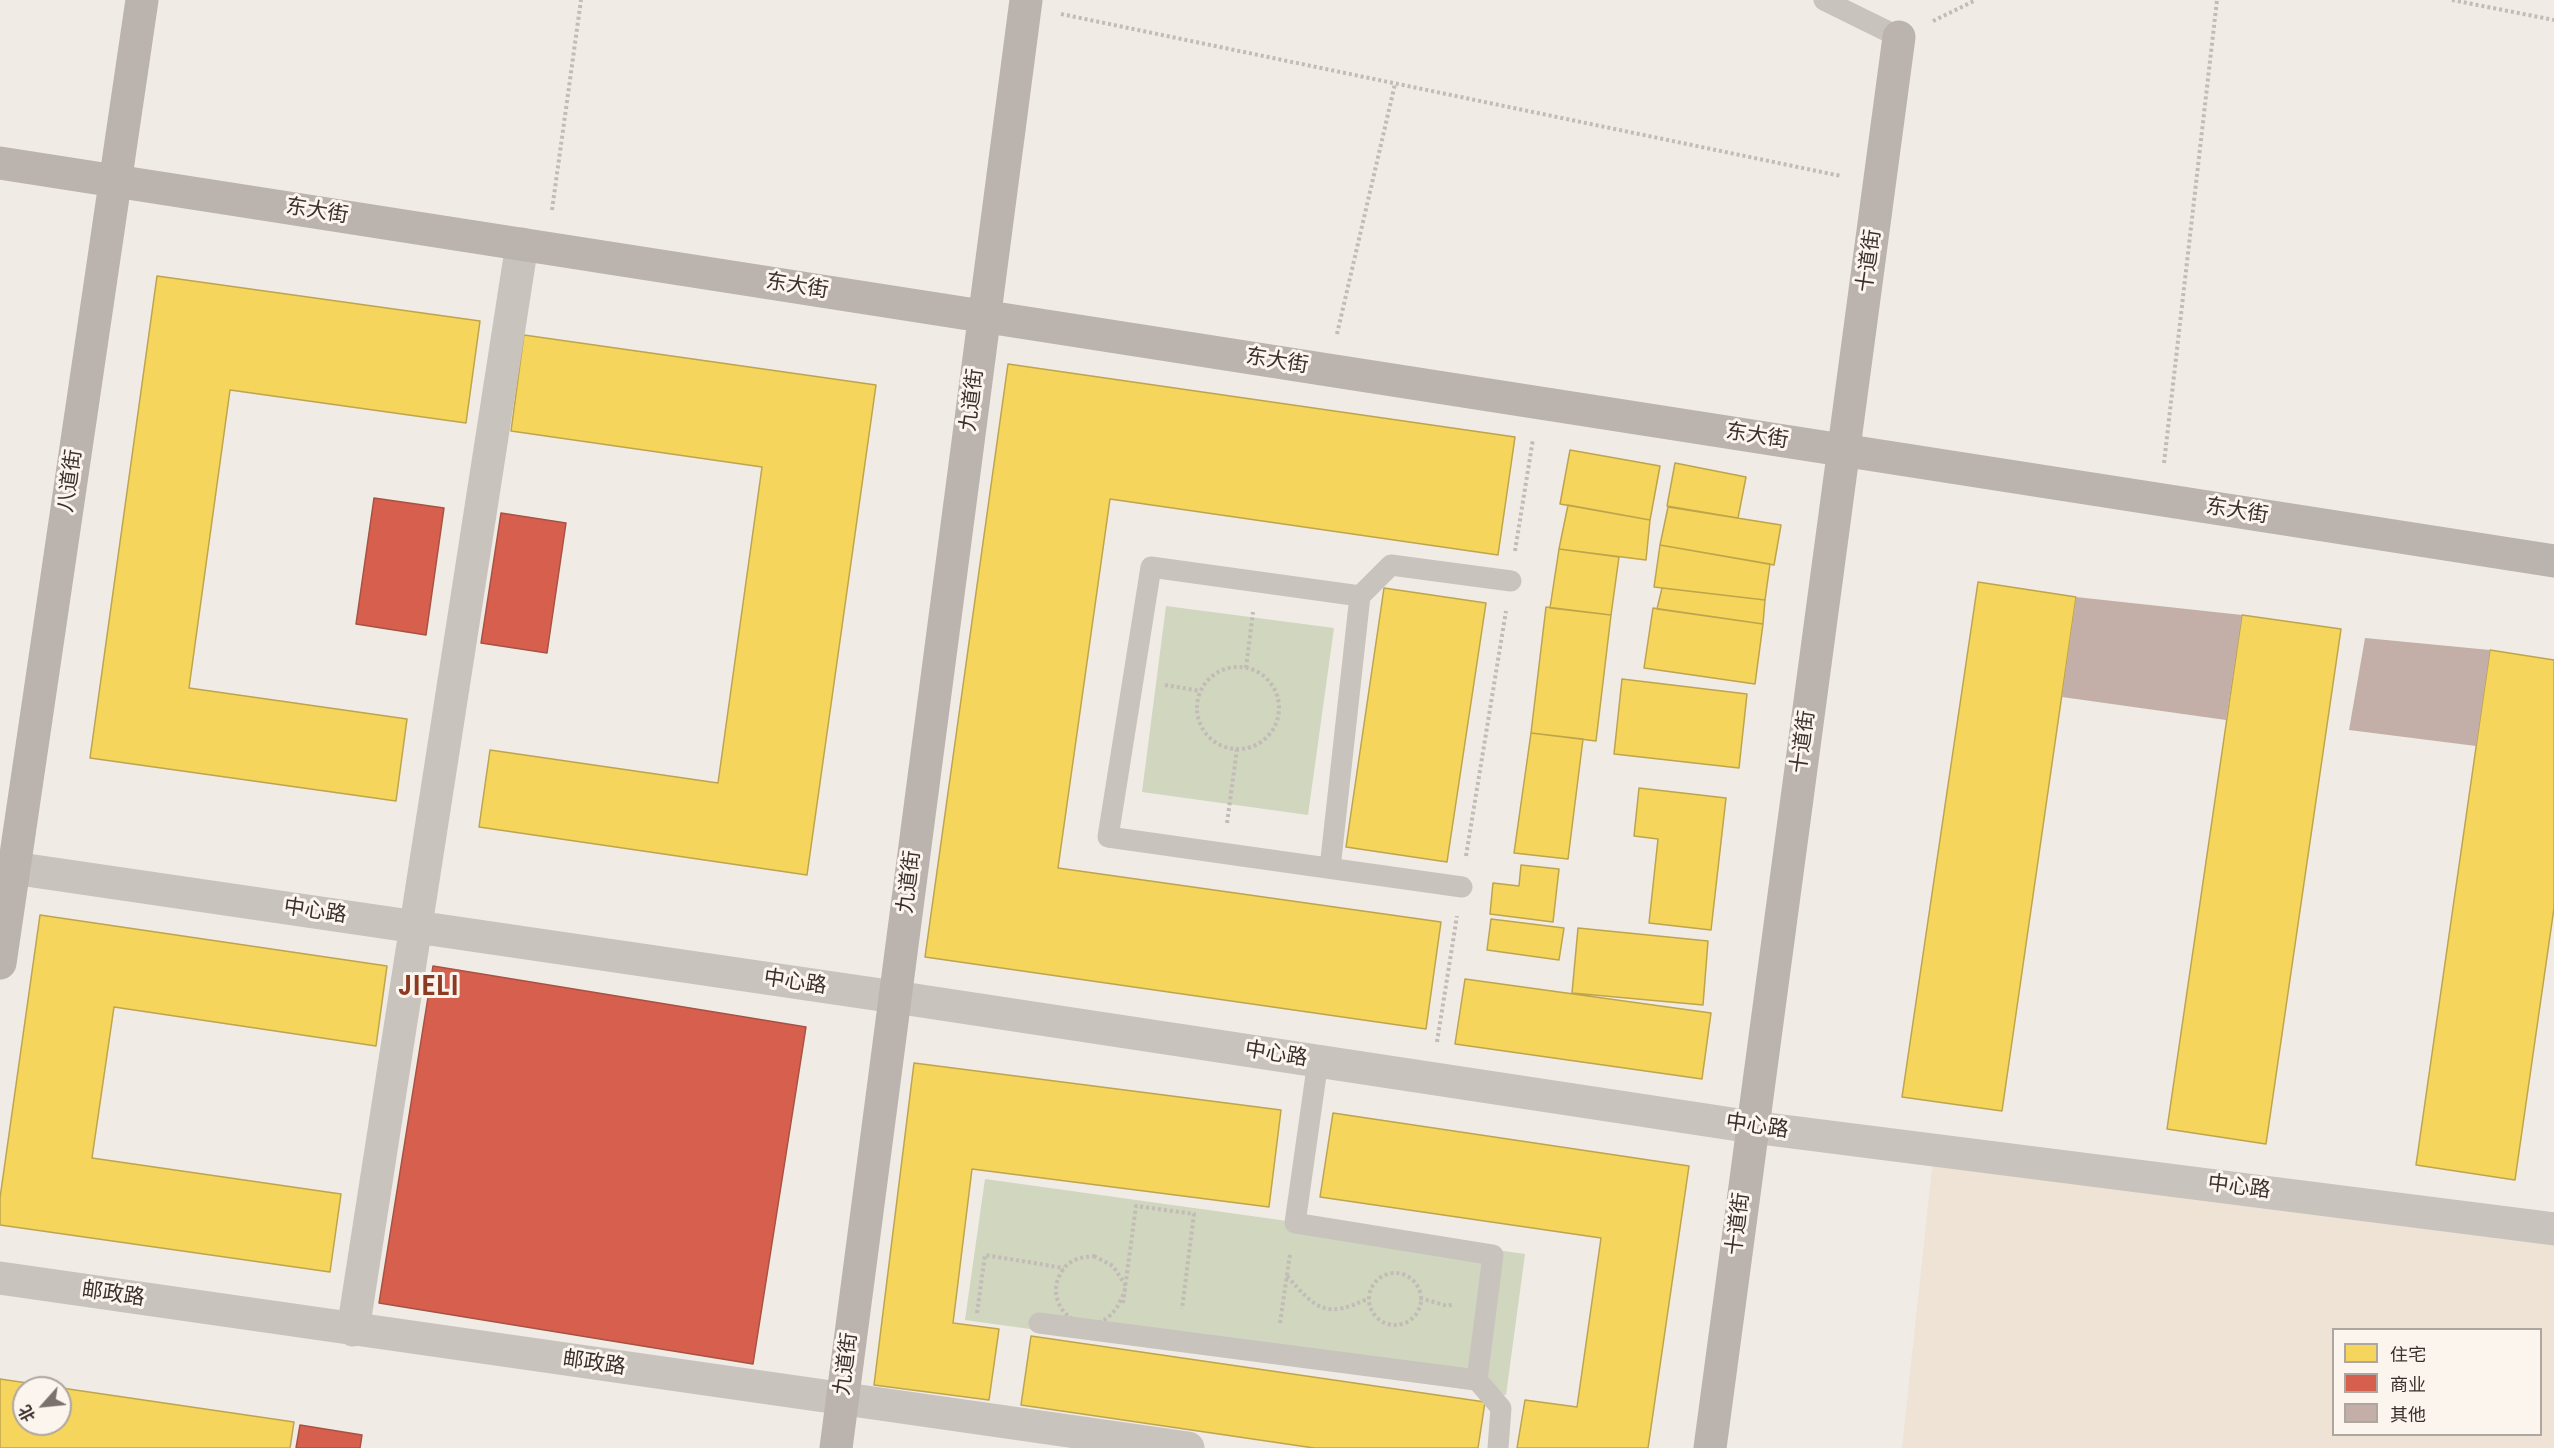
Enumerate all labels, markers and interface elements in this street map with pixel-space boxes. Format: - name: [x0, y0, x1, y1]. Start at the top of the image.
- street label: 东大街: [284, 195, 350, 229]
- street label: 十道街: [1853, 228, 1887, 294]
- street label: 东大街: [764, 270, 830, 304]
- street label: 东大街: [1244, 345, 1310, 379]
- street label: 九道街: [957, 367, 989, 433]
- street label: 东大街: [1724, 420, 1790, 454]
- street label: 八道街: [54, 448, 88, 514]
- street label: 东大街: [2204, 495, 2270, 529]
- street label: 十道街: [1787, 709, 1821, 775]
- street label: 九道街: [894, 849, 926, 915]
- street label: 中心路: [282, 895, 348, 929]
- street label: 中心路: [762, 966, 828, 1000]
- district label: JIELI: [398, 972, 460, 1004]
- street label: 中心路: [1243, 1038, 1309, 1072]
- street label: 中心路: [1724, 1110, 1790, 1144]
- street label: 中心路: [2206, 1172, 2272, 1204]
- street label: 十道街: [1723, 1191, 1755, 1257]
- street label: 邮政路: [80, 1278, 146, 1312]
- legend: [2332, 1328, 2542, 1436]
- street label: 九道街: [831, 1331, 863, 1397]
- text: 住宅: [2390, 1344, 2426, 1365]
- street label: 邮政路: [561, 1347, 627, 1381]
- text: 商业: [2390, 1374, 2426, 1395]
- north arrow: [12, 1376, 72, 1436]
- text: 北: [15, 1402, 39, 1425]
- text: 其他: [2390, 1404, 2426, 1425]

